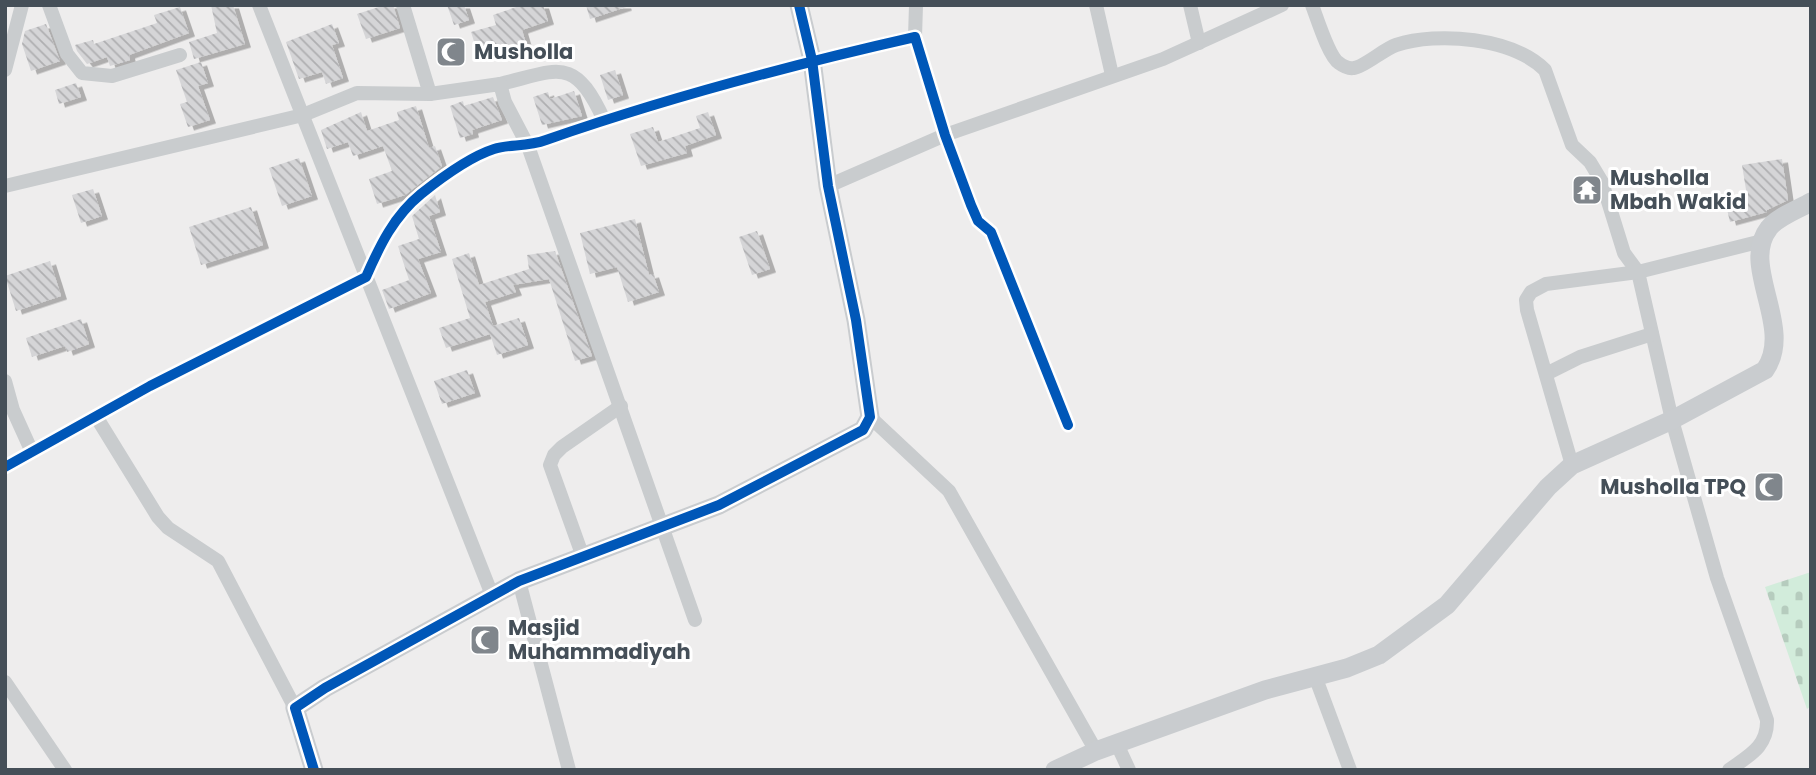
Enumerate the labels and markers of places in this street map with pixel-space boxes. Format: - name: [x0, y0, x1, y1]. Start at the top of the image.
- mosque icon: Musholla: [434, 35, 468, 69]
- place label: Musholla: [474, 37, 573, 66]
- place label: Musholla Mbah Wakid: [1610, 163, 1746, 216]
- temple icon: Musholla Mbah Wakid: [1570, 173, 1604, 207]
- mosque icon: Musholla TPQ: [1752, 470, 1786, 504]
- place label: Musholla TPQ: [1600, 472, 1746, 501]
- place label: Masjid Muhammadiyah: [508, 613, 691, 666]
- mosque icon: Masjid Muhammadiyah: [468, 623, 502, 657]

